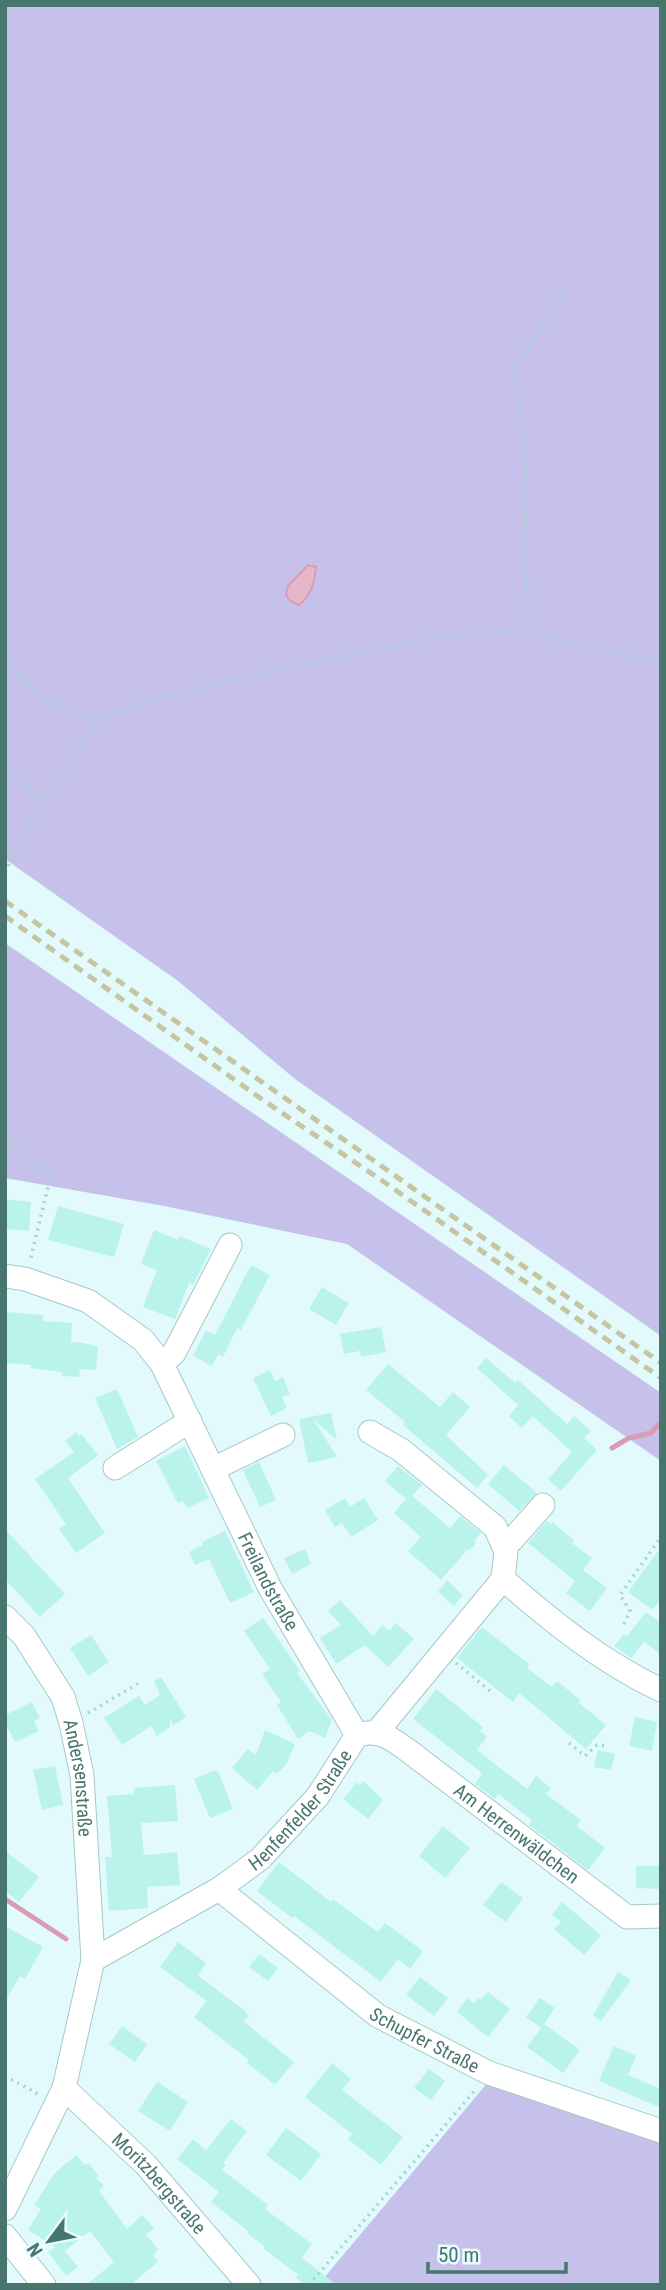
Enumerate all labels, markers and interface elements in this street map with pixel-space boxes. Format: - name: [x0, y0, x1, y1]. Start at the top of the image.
- street label: Freilandstraße: [233, 1529, 304, 1635]
- street label: Andersenstraße: [58, 1717, 97, 1837]
- street label: Henfenfelder Straße: [244, 1745, 357, 1876]
- street label: Am Herrenwäldchen: [449, 1779, 584, 1888]
- street label: Schupfer Straße: [365, 2003, 483, 2078]
- street label: Moritzbergstraße: [107, 2128, 211, 2239]
- north arrow: [14, 2206, 84, 2276]
- scale bar: [428, 2230, 566, 2274]
- text: N: [22, 2239, 48, 2261]
- text: 50 m: [438, 2243, 479, 2267]

